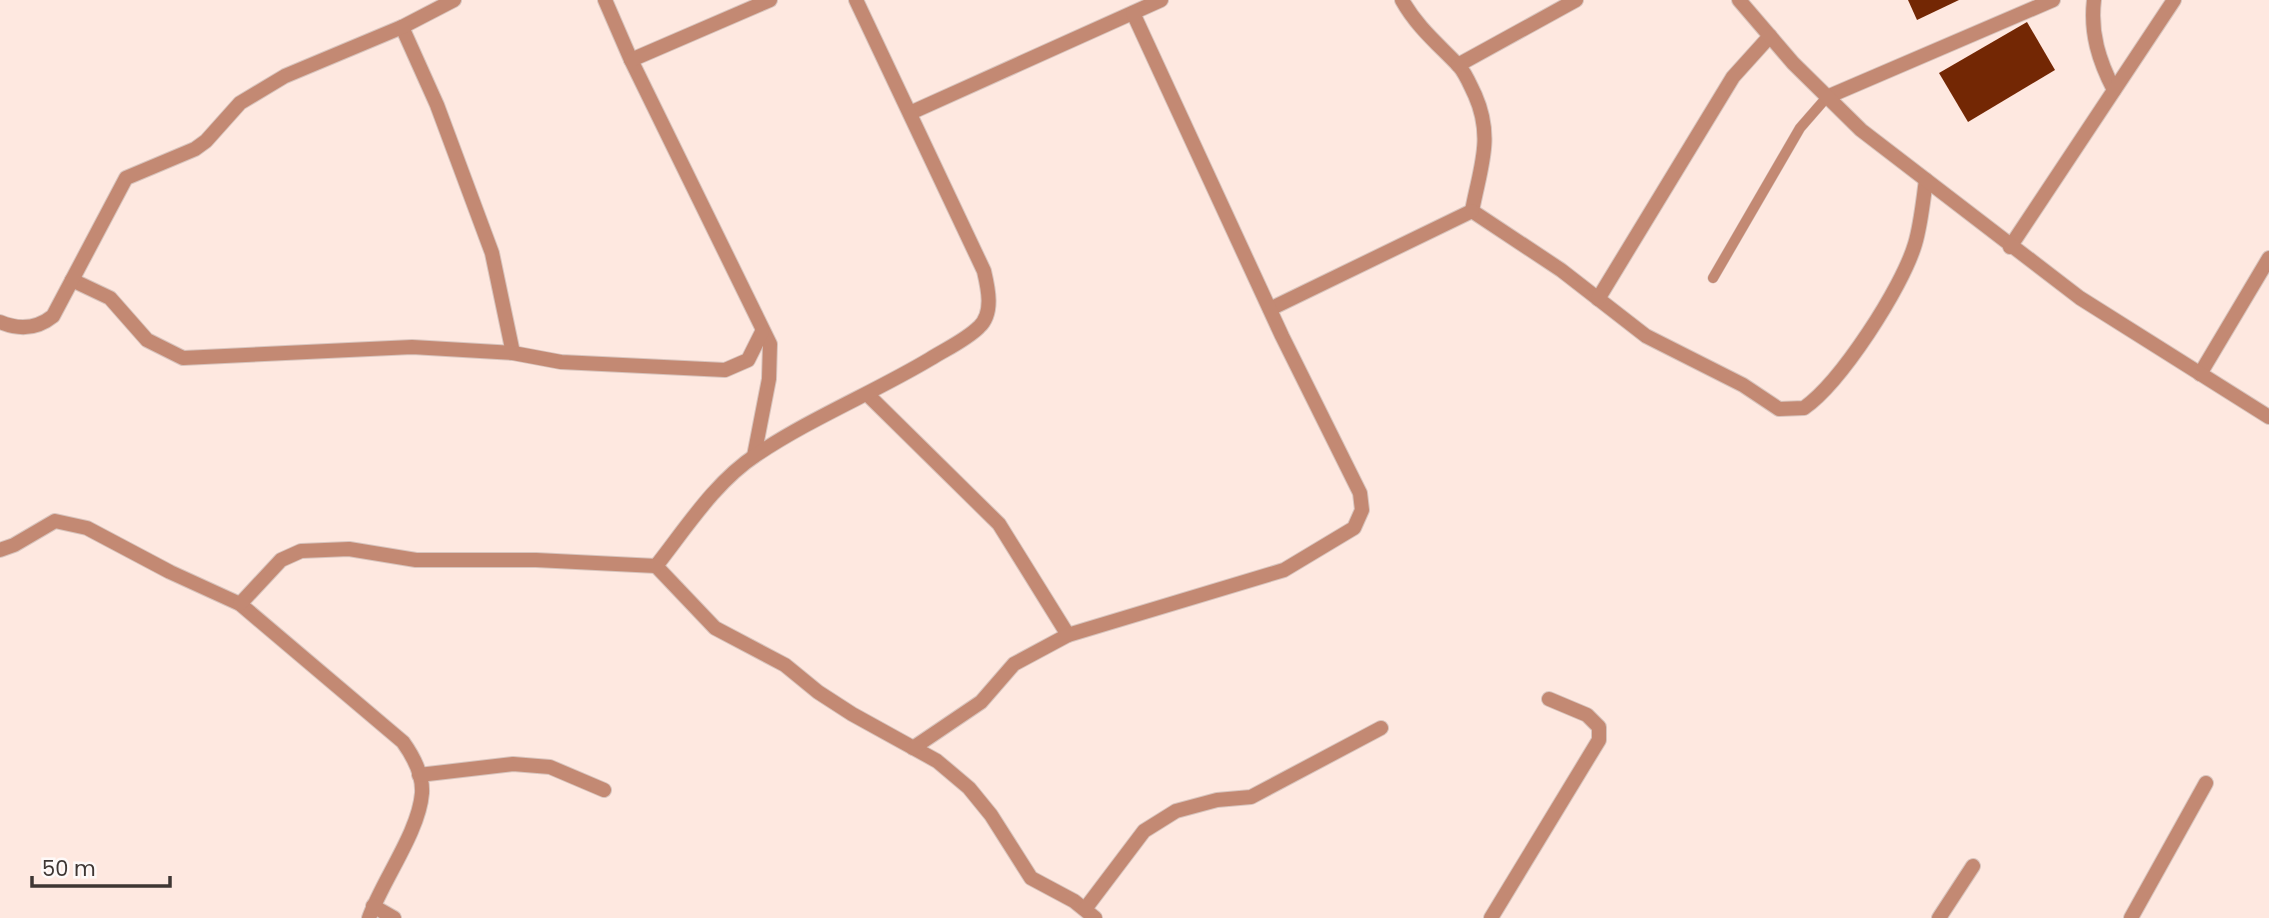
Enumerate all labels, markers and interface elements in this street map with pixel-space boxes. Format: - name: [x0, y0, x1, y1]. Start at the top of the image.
- scale bar: [32, 844, 170, 888]
- text: 50 m: [42, 854, 96, 883]

